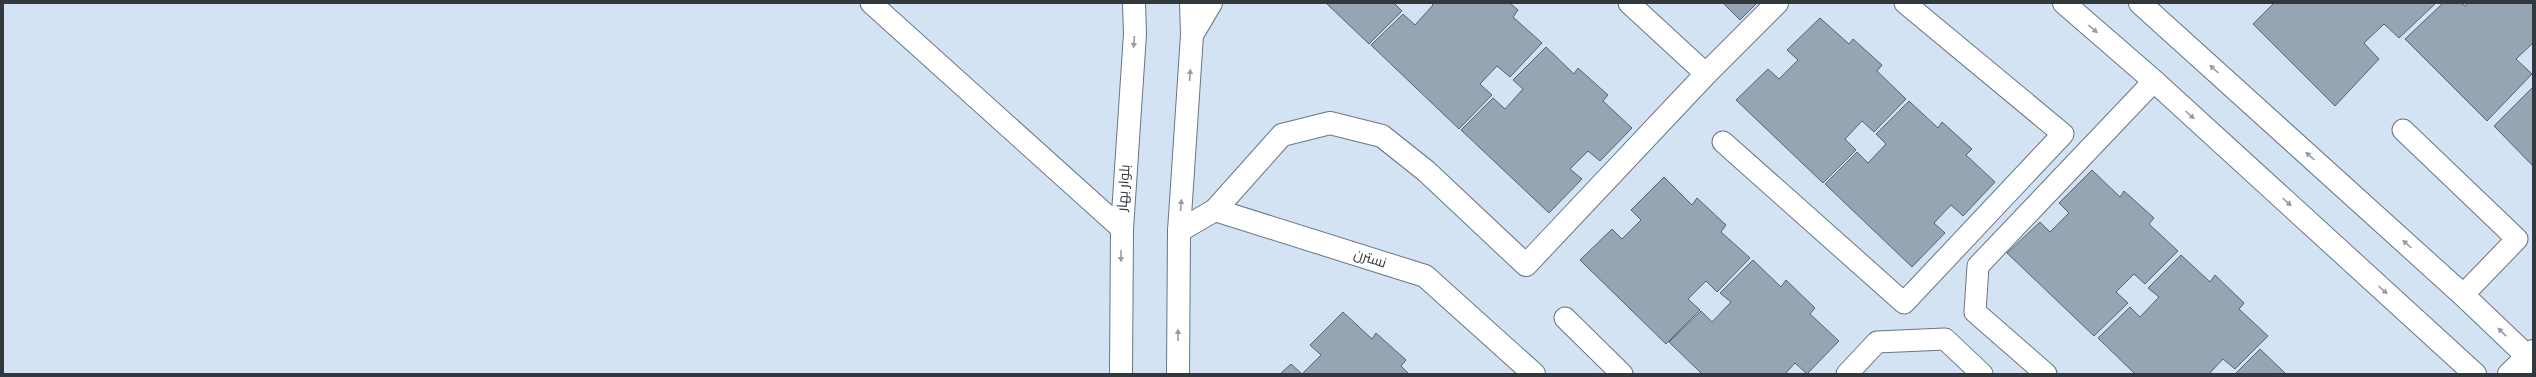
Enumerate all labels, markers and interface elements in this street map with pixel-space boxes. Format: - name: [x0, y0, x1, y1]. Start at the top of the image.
- one-way arrow: [2088, 24, 2098, 33]
- one-way arrow: [1131, 36, 1138, 48]
- one-way arrow: [2209, 65, 2219, 74]
- one-way arrow: [1186, 69, 1193, 81]
- one-way arrow: [2185, 110, 2196, 119]
- one-way arrow: [2305, 152, 2315, 161]
- street label: بلوار بهار: [1112, 164, 1136, 213]
- one-way arrow: [2281, 198, 2292, 207]
- one-way arrow: [1177, 199, 1184, 211]
- one-way arrow: [2402, 239, 2412, 248]
- street label: نسترن: [1351, 244, 1389, 274]
- one-way arrow: [1118, 250, 1124, 263]
- one-way arrow: [2378, 285, 2387, 294]
- one-way arrow: [2497, 327, 2507, 337]
- one-way arrow: [1175, 329, 1182, 341]

